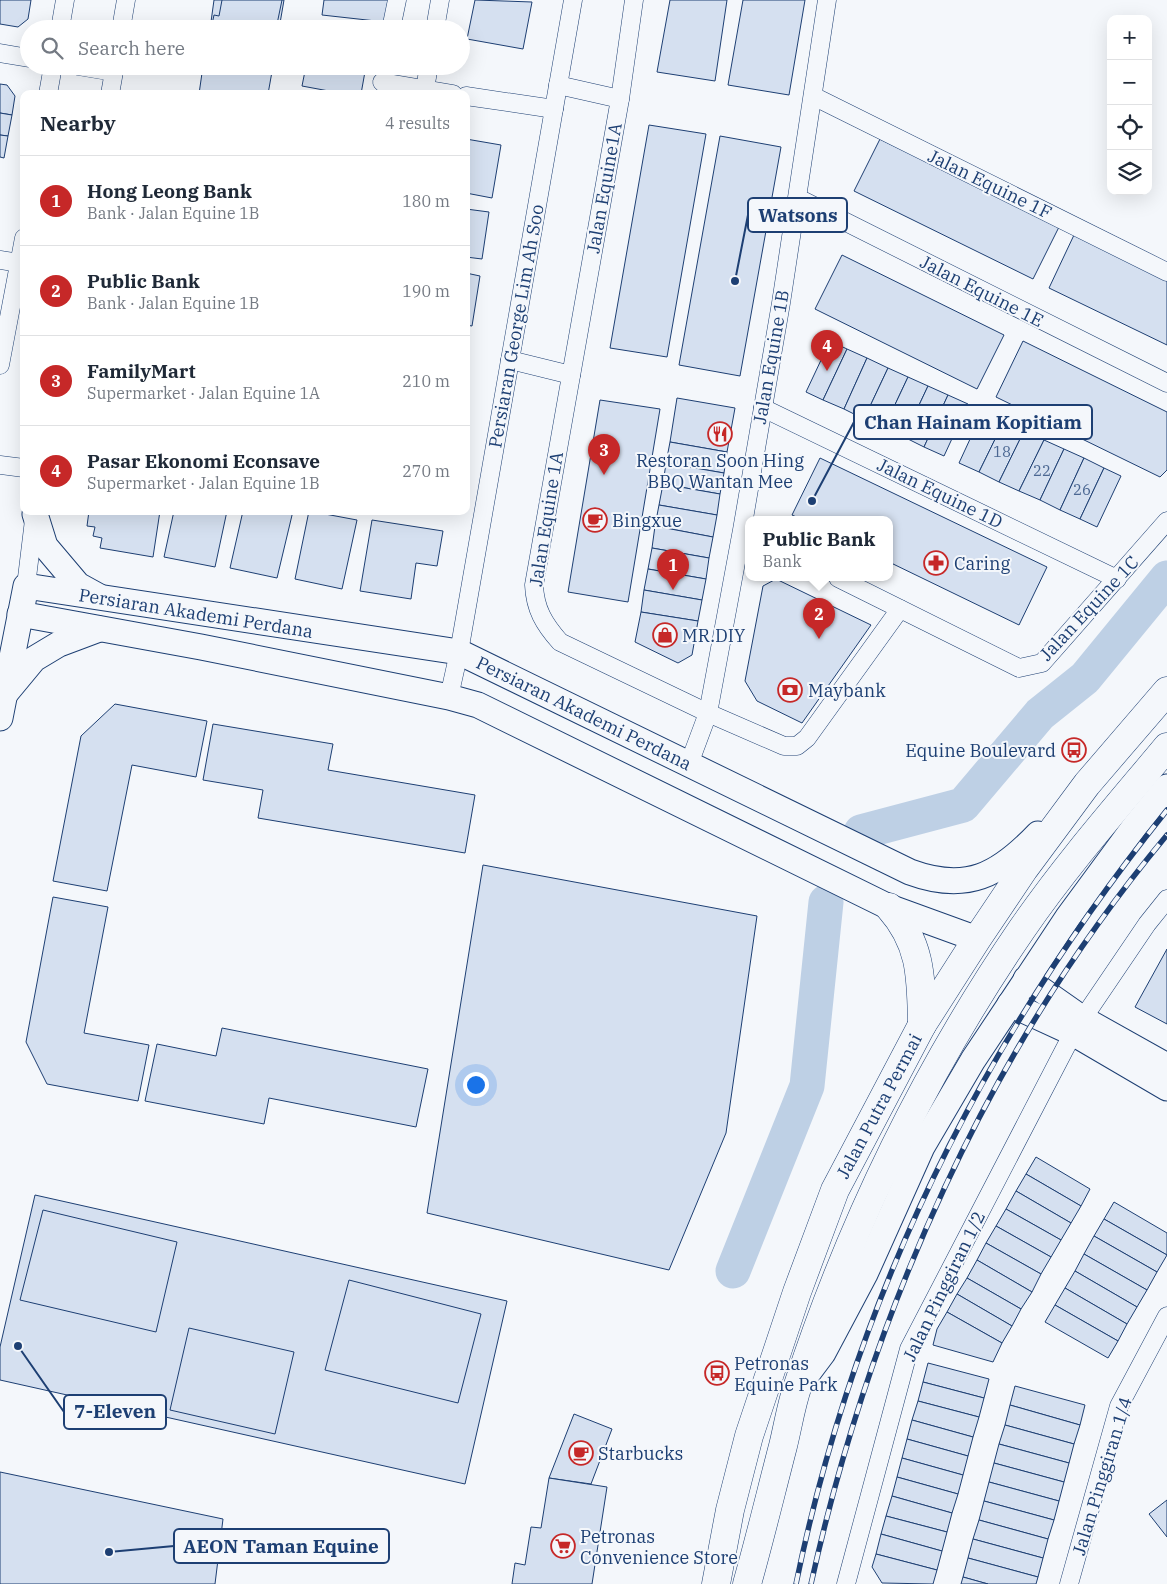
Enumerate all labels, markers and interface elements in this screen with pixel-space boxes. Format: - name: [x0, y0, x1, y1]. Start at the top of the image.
- map controls: [1107, 15, 1152, 195]
- button: +: [1107, 15, 1152, 60]
- search box: [20, 20, 470, 75]
- icon: search: [38, 34, 66, 62]
- text: Search here: [78, 36, 185, 60]
- button: −: [1107, 60, 1152, 105]
- button: locate: [1107, 105, 1152, 150]
- text: Nearby: [40, 109, 116, 137]
- text: 4 results: [385, 113, 450, 133]
- street label: Jalan Equine1A: [581, 120, 627, 255]
- street label: Jalan Equine 1F: [924, 144, 1056, 224]
- button: layers: [1107, 150, 1152, 195]
- text: Hong Leong Bank: [87, 179, 252, 203]
- text: 1: [51, 191, 61, 211]
- text: 180 m: [402, 191, 450, 211]
- callout: Watsons: [748, 198, 847, 232]
- street label: Persiaran George Lim Ah Soo: [483, 202, 549, 450]
- text: Bank · Jalan Equine 1B: [87, 203, 260, 223]
- text: Watsons: [758, 203, 838, 227]
- street label: Jalan Equine 1E: [916, 250, 1048, 332]
- text: Public Bank: [87, 269, 200, 293]
- text: 2: [51, 281, 61, 301]
- text: 190 m: [402, 281, 450, 301]
- street label: Jalan Equine 1B: [748, 288, 794, 426]
- text: Bank · Jalan Equine 1B: [87, 293, 260, 313]
- pin: 4: [811, 330, 843, 371]
- text: FamilyMart: [87, 359, 196, 383]
- text: 3: [51, 371, 61, 391]
- text: 210 m: [402, 371, 450, 391]
- text: Supermarket · Jalan Equine 1A: [87, 383, 320, 403]
- callout: Chan Hainam Kopitiam: [854, 405, 1092, 439]
- text: Chan Hainam Kopitiam: [864, 410, 1082, 434]
- restaurant icon: Restoran Soon Hing BBQ Wantan Mee: [707, 421, 733, 447]
- pin: 3: [588, 434, 620, 475]
- house number: 18: [993, 442, 1011, 461]
- text: Pasar Ekonomi Econsave: [87, 449, 320, 473]
- street label: Jalan Equine 1A: [524, 449, 568, 588]
- place label: Restoran Soon Hing BBQ Wantan Mee: [636, 449, 804, 493]
- street label: Jalan Equine 1D: [874, 453, 1006, 533]
- text: 4: [51, 461, 61, 481]
- text: 270 m: [402, 461, 450, 481]
- house number: 22: [1033, 461, 1051, 480]
- text: Supermarket · Jalan Equine 1B: [87, 473, 320, 493]
- house number: 26: [1073, 480, 1091, 499]
- cafe icon: Bingxue: [582, 507, 608, 533]
- place label: Bingxue: [612, 509, 682, 532]
- popup: [745, 516, 893, 581]
- text: Public Bank: [763, 527, 875, 551]
- pin: 1: [657, 549, 689, 590]
- pharmacy icon: Caring: [923, 550, 949, 576]
- text: Bank: [763, 551, 802, 571]
- street label: Jalan Equine 1C: [1034, 551, 1144, 665]
- place label: Caring: [954, 552, 1010, 575]
- street label: Persiaran Akademi Perdana: [77, 583, 315, 643]
- pin: 2: [803, 598, 835, 639]
- shop icon: MR.DIY: [652, 622, 678, 648]
- place label: MR.DIY: [682, 624, 746, 647]
- street label: Persiaran Akademi Perdana: [472, 651, 696, 775]
- bank icon: Maybank: [777, 677, 803, 703]
- place label: Maybank: [808, 679, 886, 702]
- bus stop icon: Equine Boulevard: [1061, 737, 1087, 763]
- place label: Equine Boulevard: [905, 739, 1056, 762]
- street label: Jalan Putra Permai: [831, 1029, 927, 1182]
- your location: [463, 1072, 489, 1098]
- street label: Jalan Pinggiran 1/2: [898, 1207, 990, 1365]
- place label: Petronas Equine Park: [734, 1352, 838, 1396]
- bus stop icon: Petronas Equine Park: [704, 1360, 730, 1386]
- street label: Jalan Pinggiran 1/4: [1067, 1394, 1137, 1558]
- callout: 7-Eleven: [64, 1395, 166, 1429]
- text: 7-Eleven: [74, 1399, 156, 1423]
- cafe icon: Starbucks: [568, 1440, 594, 1466]
- place label: Starbucks: [598, 1442, 683, 1465]
- place label: Petronas Convenience Store: [580, 1525, 738, 1569]
- callout: AEON Taman Equine: [174, 1529, 389, 1563]
- supermarket icon: Petronas Convenience Store: [550, 1533, 576, 1559]
- text: AEON Taman Equine: [183, 1534, 379, 1558]

